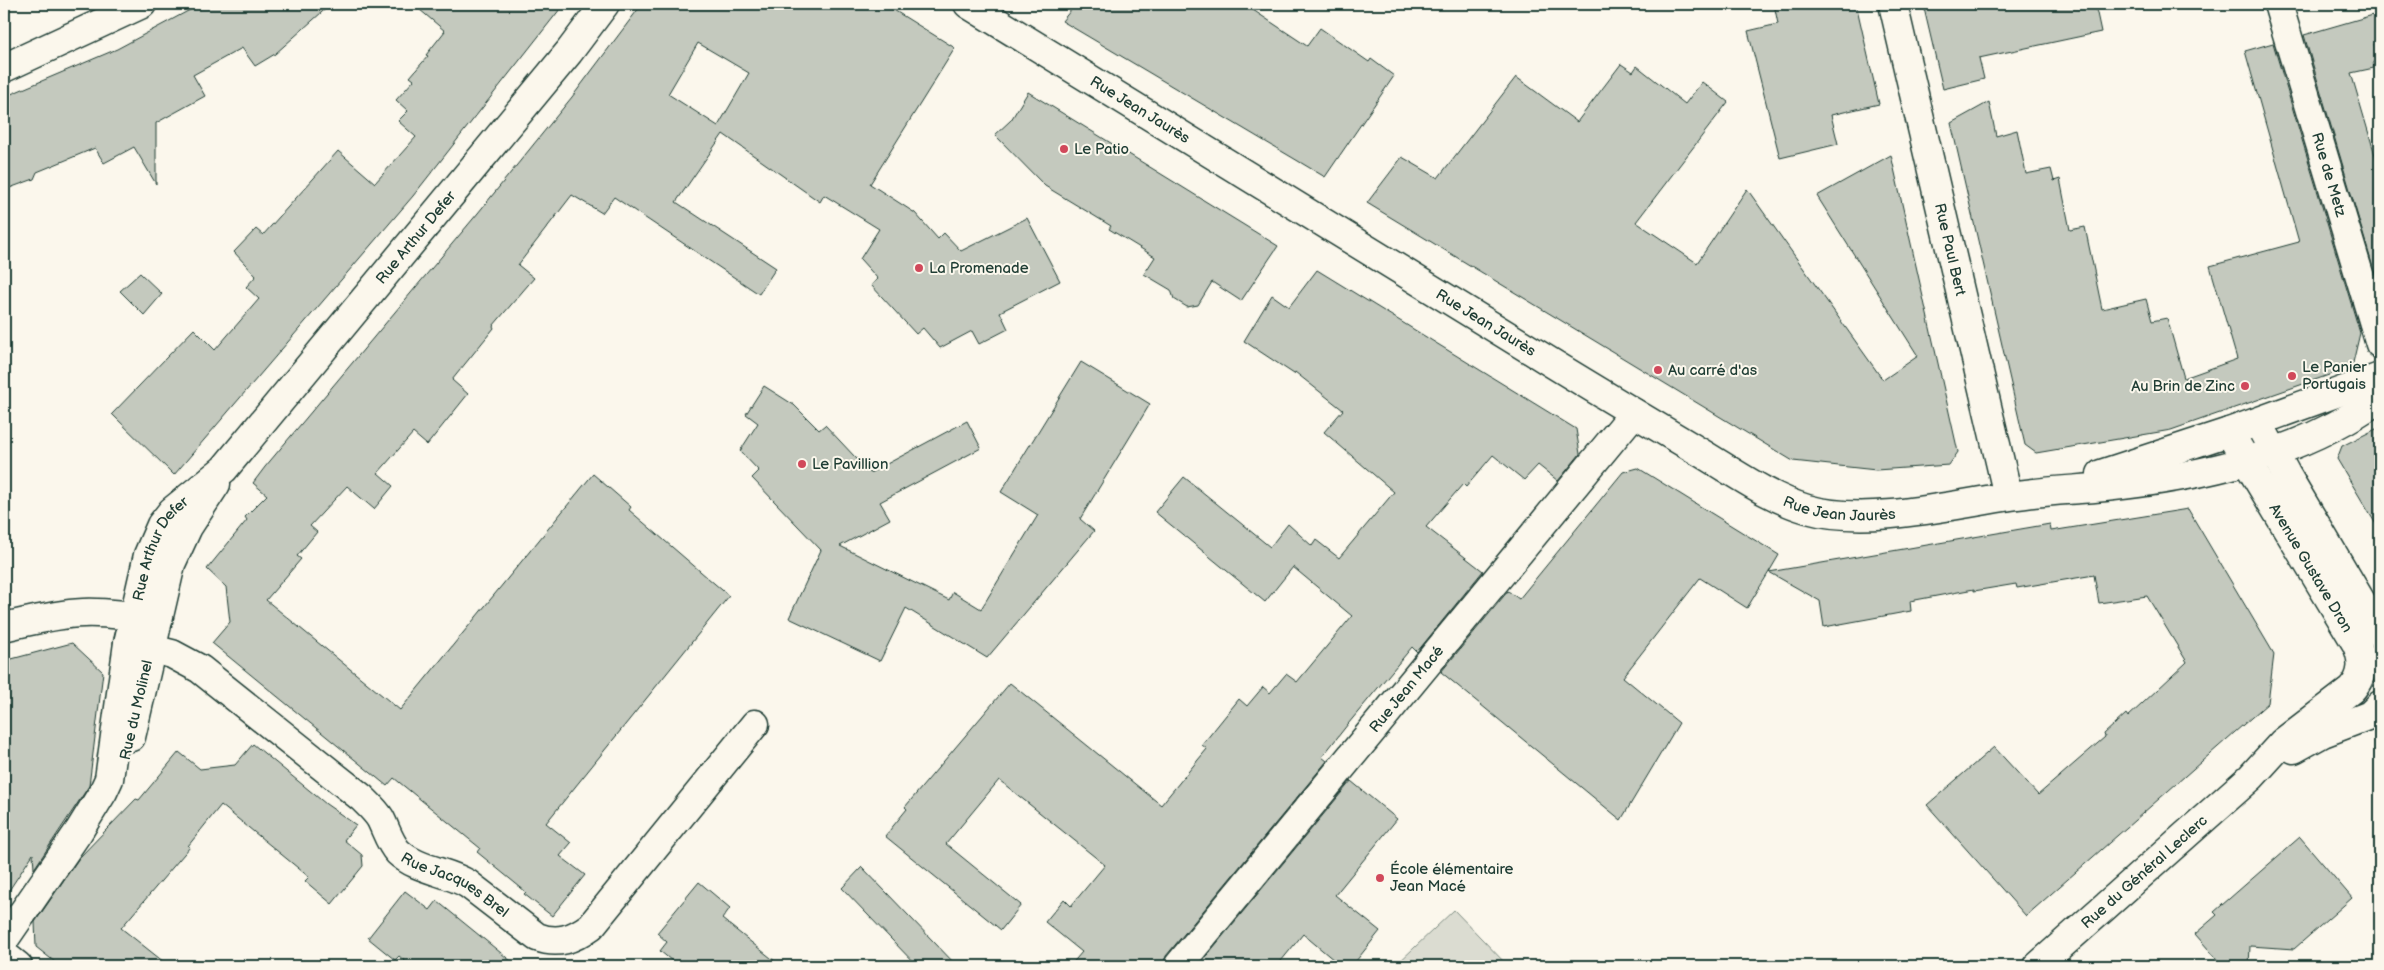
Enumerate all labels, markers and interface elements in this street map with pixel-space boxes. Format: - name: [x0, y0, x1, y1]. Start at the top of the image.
- street label: Rue Jean Jaurès: [1086, 72, 1194, 148]
- street label: Rue de Metz: [2307, 130, 2351, 220]
- place label: Le Patio: [1074, 140, 1129, 159]
- marker: Le Patio: [1058, 143, 1070, 155]
- street label: Rue Arthur Defer: [372, 187, 461, 288]
- street label: Rue Paul Bert: [1930, 201, 1970, 298]
- place label: La Promenade: [929, 259, 1029, 278]
- marker: La Promenade: [913, 262, 925, 274]
- street label: Rue Jean Jaurès: [1432, 285, 1540, 361]
- place label: Le Panier Portugais: [2302, 358, 2367, 394]
- place label: Au carré d'as: [1668, 361, 1758, 380]
- marker: Au carré d'as: [1652, 364, 1664, 376]
- marker: Le Panier Portugais: [2286, 370, 2298, 382]
- place label: Au Brin de Zinc: [2131, 377, 2235, 396]
- marker: Au Brin de Zinc: [2239, 380, 2251, 392]
- place label: Le Pavillion: [812, 455, 888, 474]
- marker: Le Pavillion: [796, 458, 808, 470]
- street label: Rue Arthur Defer: [129, 492, 193, 603]
- street label: Rue Jean Jaurès: [1780, 492, 1897, 525]
- street label: Avenue Gustave Dron: [2265, 500, 2357, 636]
- street label: Rue Jean Macé: [1365, 642, 1448, 737]
- street label: Rue du Molinel: [116, 658, 157, 762]
- street label: Rue du Général Leclerc: [2078, 811, 2212, 933]
- street label: Rue Jacques Brel: [397, 848, 512, 922]
- place label: École élémentaire Jean Macé: [1390, 860, 1514, 896]
- marker: École élémentaire Jean Macé: [1374, 872, 1386, 884]

